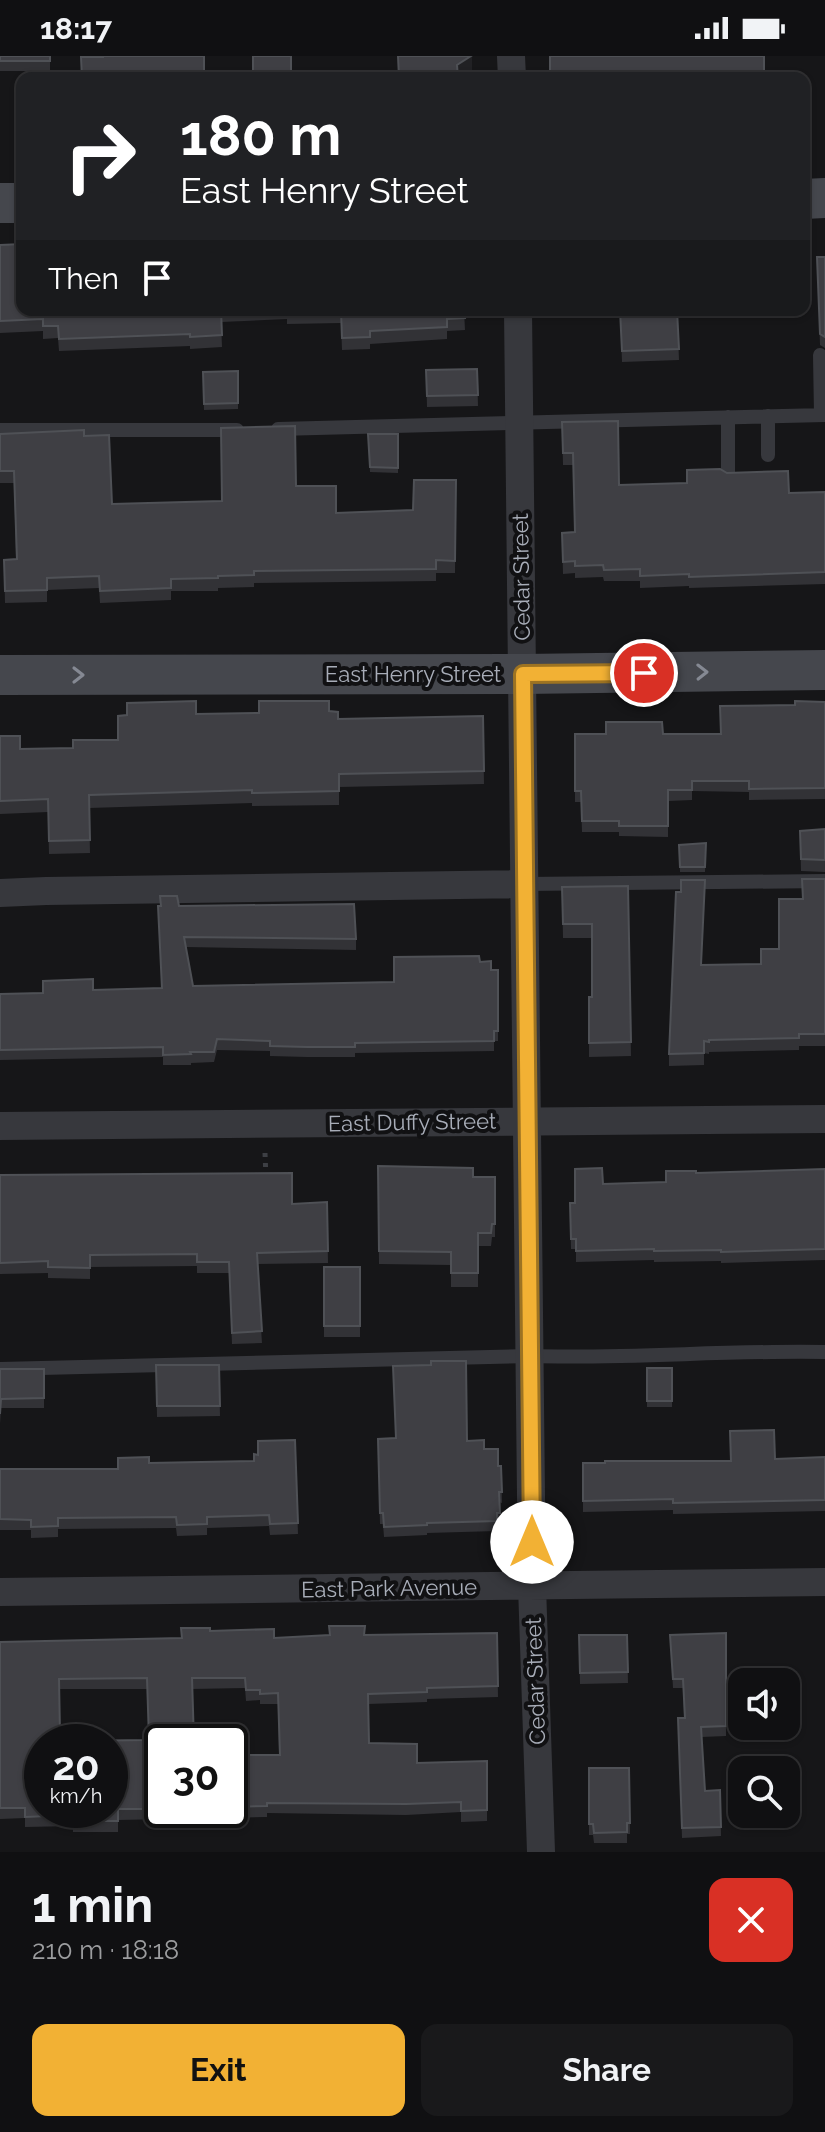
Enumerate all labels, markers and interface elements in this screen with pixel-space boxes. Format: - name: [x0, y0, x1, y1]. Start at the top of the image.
- text: 18:17: [40, 11, 112, 46]
- text: 180 m: [180, 102, 341, 168]
- icon: right: [48, 104, 152, 208]
- text: East Henry Street: [180, 169, 469, 211]
- icon: arrive: [135, 256, 179, 300]
- text: Then: [48, 261, 119, 296]
- street label: Cedar Street: [507, 512, 535, 641]
- pin: [610, 639, 678, 707]
- icon: arrive: [622, 651, 666, 695]
- street label: East Henry Street: [325, 661, 502, 687]
- one-way arrow: [696, 663, 709, 681]
- one-way arrow: [72, 666, 85, 684]
- street label: East Duffy Street: [328, 1108, 497, 1136]
- position arrow: [490, 1500, 574, 1584]
- street label: East Park Avenue: [301, 1573, 477, 1603]
- street label: Cedar Street: [520, 1616, 550, 1745]
- map controls: [728, 1668, 800, 1828]
- button: sound: [728, 1668, 800, 1740]
- speed limit sign: 30: [144, 1724, 248, 1828]
- text: 20: [52, 1742, 100, 1789]
- button: search: [728, 1756, 800, 1828]
- text: km/h: [50, 1784, 102, 1808]
- text: 1 min: [32, 1877, 153, 1933]
- button: close: [709, 1878, 793, 1962]
- text: 210 m · 18:18: [32, 1935, 179, 1965]
- button: Exit: [32, 2024, 405, 2116]
- button: Share: [421, 2024, 793, 2116]

